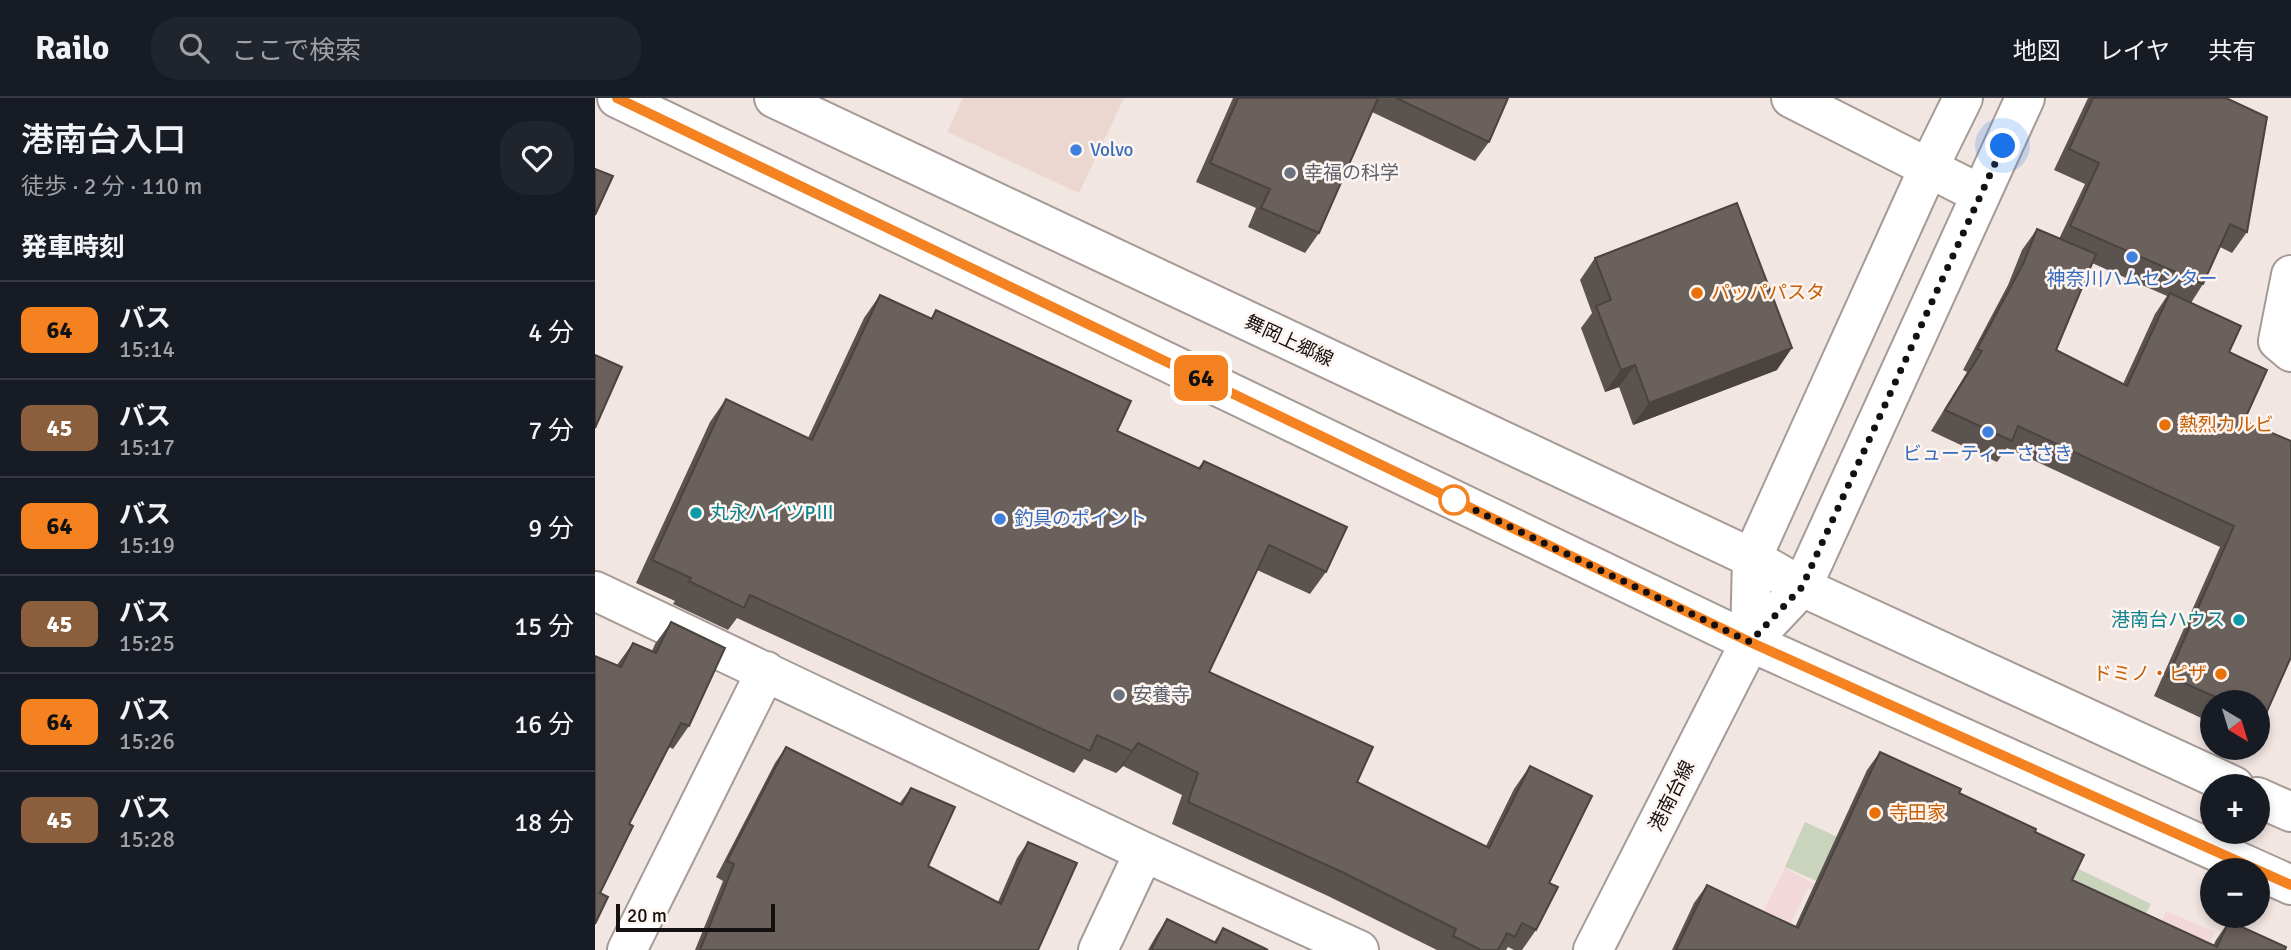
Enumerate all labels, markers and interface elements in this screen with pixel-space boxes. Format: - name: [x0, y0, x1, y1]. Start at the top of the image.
- search box: [151, 17, 641, 80]
- text: Railo: [35, 28, 109, 69]
- icon: search: [175, 29, 213, 67]
- text: ここで検索: [231, 35, 361, 67]
- text: 地図: [2013, 36, 2061, 66]
- text: レイヤ: [2099, 36, 2170, 66]
- text: 共有: [2208, 36, 2256, 66]
- text: 港南台入口: [21, 120, 186, 161]
- button: heart: [500, 121, 574, 195]
- your location: [1985, 128, 2020, 163]
- place label: Volvo: [1090, 138, 1134, 162]
- marker: Volvo: [1068, 142, 1084, 158]
- place label: 幸福の科学: [1304, 161, 1399, 185]
- marker: 幸福の科学: [1282, 165, 1298, 181]
- text: 徒歩 · 2 分 · 110 m: [21, 172, 202, 201]
- text: 発車時刻: [21, 232, 125, 264]
- marker: 神奈川ハムセンター: [2124, 249, 2140, 265]
- place label: 神奈川ハムセンター: [2046, 267, 2218, 291]
- place label: パッパパスタ: [1711, 281, 1825, 305]
- marker: パッパパスタ: [1689, 285, 1705, 301]
- text: バス: [119, 303, 171, 335]
- street label: 舞岡上郷線: [1241, 310, 1337, 372]
- text: 64: [47, 315, 72, 345]
- text: 4 分: [528, 317, 574, 349]
- text: 15:14: [119, 335, 175, 364]
- line badge: 64: [1169, 355, 1233, 401]
- text: 64: [1188, 363, 1214, 393]
- text: バス: [119, 401, 171, 433]
- text: 45: [47, 413, 72, 443]
- place label: 熱烈カルビ: [2179, 413, 2274, 437]
- text: 7 分: [528, 415, 574, 447]
- marker: 熱烈カルビ: [2157, 417, 2173, 433]
- marker: ビューティーささき: [1980, 424, 1996, 440]
- text: 15:17: [119, 433, 175, 462]
- place label: ビューティーささき: [1903, 442, 2073, 466]
- unlabelled marker: [1439, 485, 1469, 515]
- text: バス: [119, 499, 171, 531]
- place label: 丸永ハイツPⅢ: [710, 501, 834, 525]
- marker: 丸永ハイツPⅢ: [688, 505, 704, 521]
- place label: 釣具のポイント: [1014, 507, 1147, 531]
- text: 64: [47, 511, 72, 541]
- marker: 釣具のポイント: [992, 511, 1008, 527]
- text: 9 分: [528, 513, 574, 545]
- text: 15:19: [119, 531, 175, 560]
- text: バス: [119, 597, 171, 629]
- place label: 港南台ハウス: [2111, 608, 2225, 632]
- text: 45: [47, 609, 72, 639]
- text: 15 分: [514, 611, 574, 643]
- marker: 港南台ハウス: [2231, 612, 2247, 628]
- text: 15:25: [119, 629, 175, 658]
- place label: ドミノ・ピザ: [2093, 662, 2207, 686]
- marker: ドミノ・ピザ: [2213, 666, 2229, 682]
- place label: 安養寺: [1133, 683, 1190, 707]
- marker: 安養寺: [1111, 687, 1127, 703]
- north arrow: [2200, 690, 2270, 760]
- map controls: [2200, 690, 2270, 928]
- text: バス: [119, 695, 171, 727]
- text: 64: [47, 707, 72, 737]
- text: 16 分: [514, 709, 574, 741]
- text: 15:26: [119, 727, 175, 756]
- street label: 港南台線: [1644, 757, 1700, 835]
- button: +: [2200, 774, 2270, 844]
- text: バス: [119, 793, 171, 825]
- place label: 寺田家: [1889, 801, 1946, 825]
- text: 45: [47, 805, 72, 835]
- marker: 寺田家: [1867, 805, 1883, 821]
- text: 18 分: [514, 807, 574, 839]
- text: 15:28: [119, 825, 175, 854]
- button: −: [2200, 858, 2270, 928]
- scale bar: [616, 901, 775, 933]
- text: 20 m: [627, 904, 667, 928]

